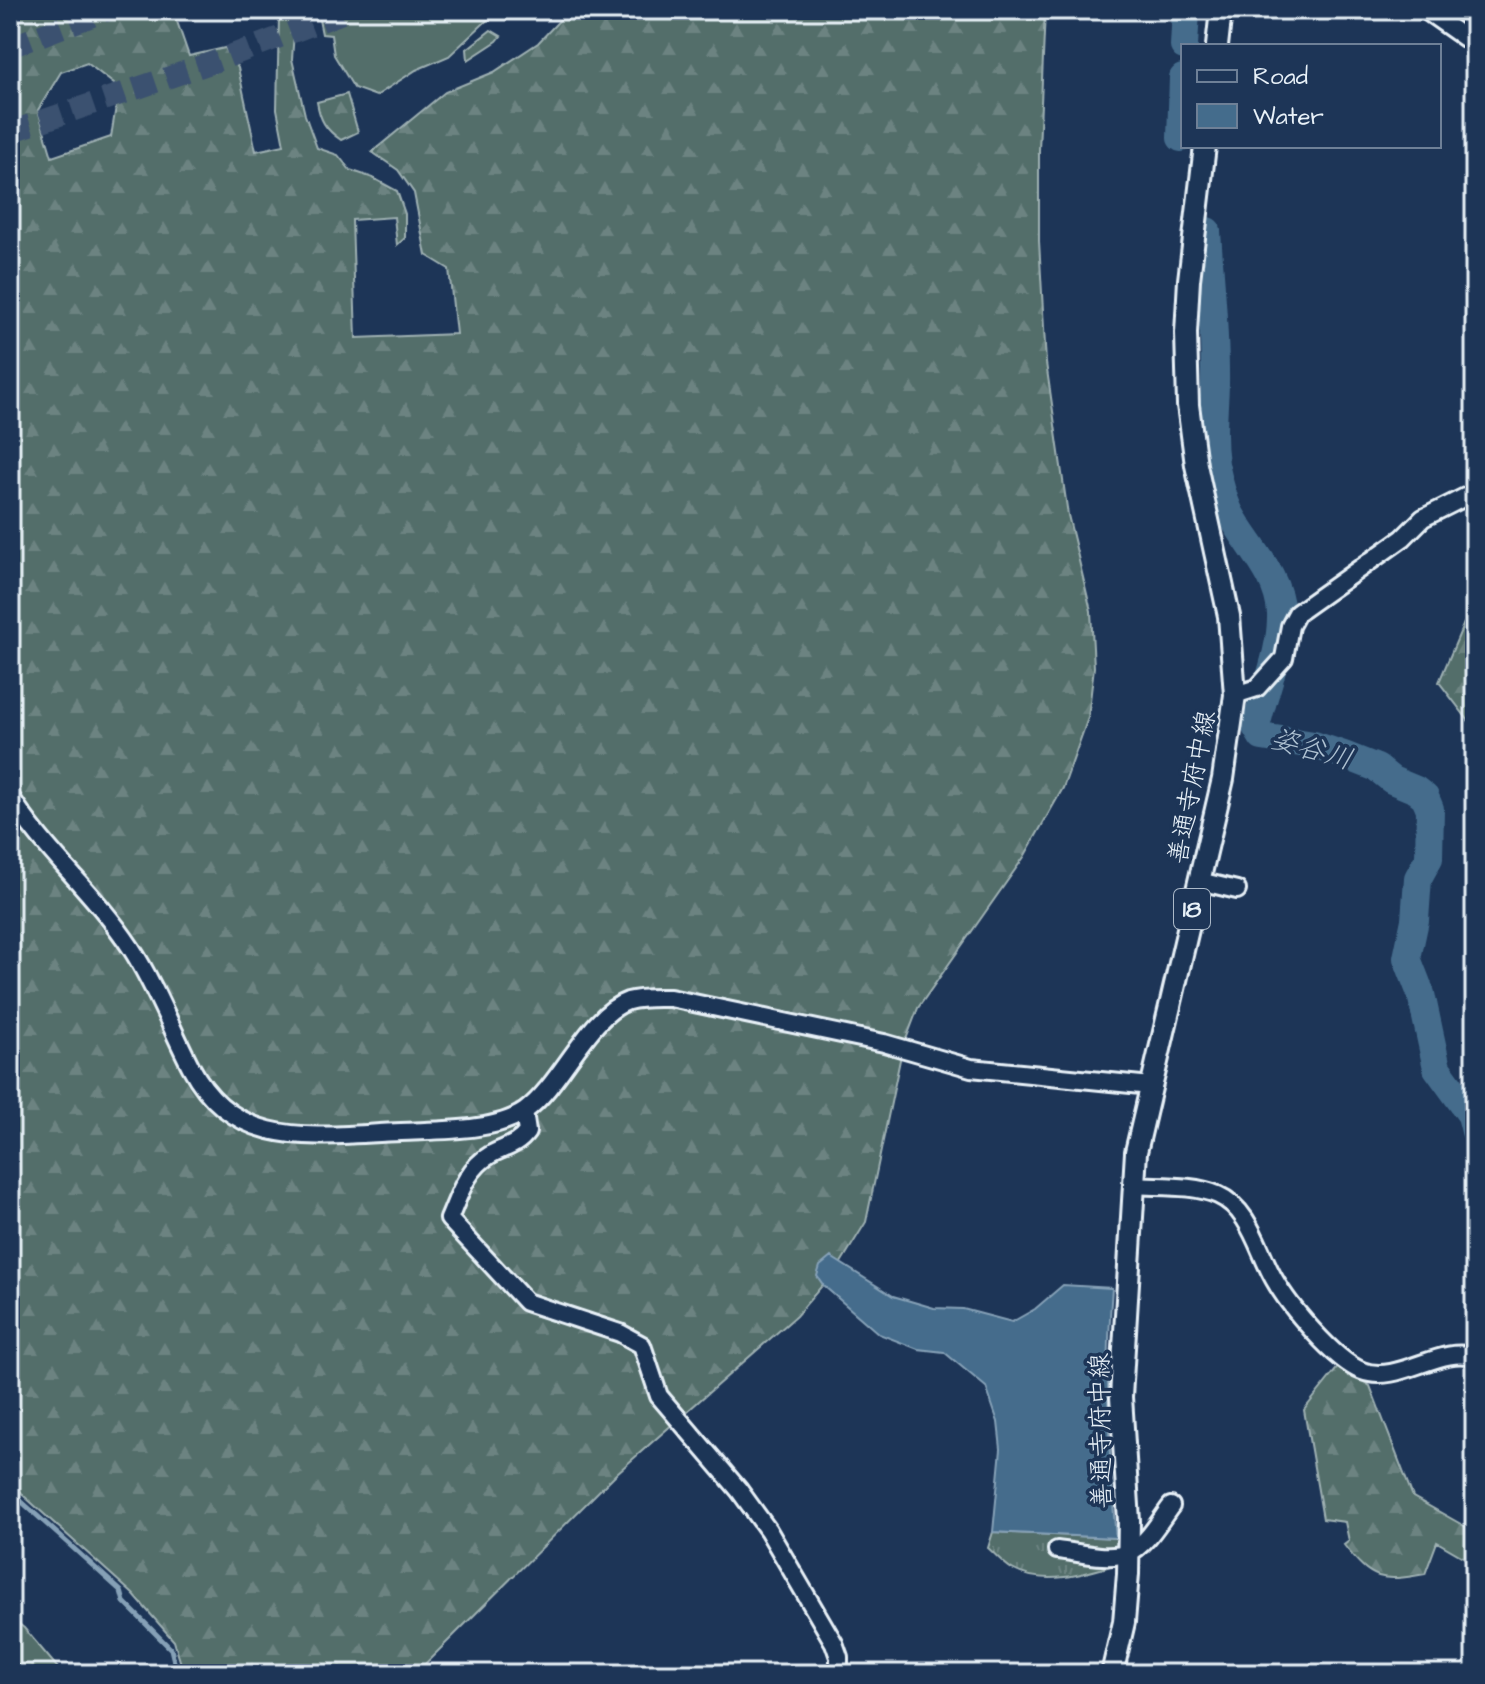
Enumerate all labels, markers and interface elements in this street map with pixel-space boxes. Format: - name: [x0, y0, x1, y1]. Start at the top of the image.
- legend: [1181, 44, 1441, 148]
- text: Road: [1253, 60, 1308, 94]
- text: Water: [1253, 100, 1324, 134]
- street label: 善通寺府中線: [1159, 707, 1225, 867]
- water label: 姿谷川: [1266, 719, 1357, 780]
- road number: 18: [1174, 889, 1210, 929]
- street label: 善通寺府中線: [1082, 1353, 1120, 1509]

